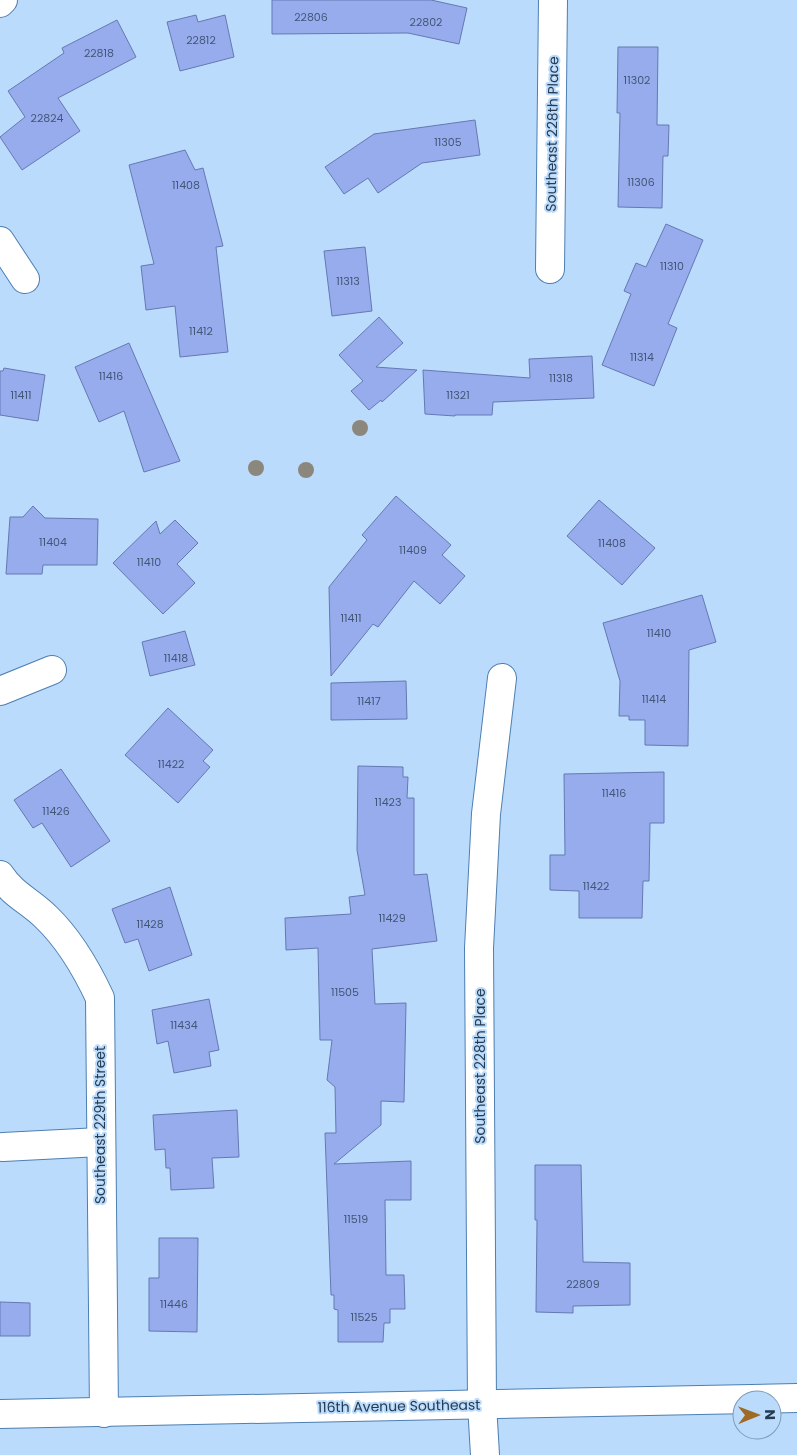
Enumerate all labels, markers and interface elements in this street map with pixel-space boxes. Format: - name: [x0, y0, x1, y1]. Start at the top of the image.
- house number: 22806: [294, 9, 328, 25]
- house number: 22802: [410, 14, 442, 30]
- house number: 22812: [186, 32, 216, 48]
- house number: 22818: [84, 45, 114, 61]
- street label: Southeast 228th Place: [541, 56, 563, 212]
- house number: 11302: [624, 72, 650, 88]
- house number: 22824: [31, 110, 63, 126]
- house number: 11305: [434, 134, 462, 150]
- house number: 11306: [627, 174, 655, 190]
- house number: 11408: [172, 177, 200, 193]
- house number: 11310: [660, 258, 684, 274]
- house number: 11313: [336, 273, 360, 289]
- house number: 11412: [189, 323, 213, 339]
- house number: 11314: [630, 349, 654, 365]
- house number: 11416: [99, 368, 123, 384]
- house number: 11318: [549, 370, 573, 386]
- house number: 11411: [11, 387, 32, 403]
- house number: 11321: [446, 387, 470, 403]
- house number: 11404: [39, 534, 67, 550]
- house number: 11408: [598, 535, 626, 551]
- house number: 11409: [399, 542, 427, 558]
- house number: 11410: [137, 554, 161, 570]
- house number: 11411: [341, 610, 362, 626]
- house number: 11410: [647, 625, 671, 641]
- house number: 11418: [164, 650, 188, 666]
- house number: 11414: [642, 691, 666, 707]
- house number: 11417: [357, 693, 381, 709]
- house number: 11422: [158, 756, 184, 772]
- house number: 11416: [602, 785, 626, 801]
- house number: 11423: [375, 794, 401, 810]
- house number: 11426: [42, 803, 70, 819]
- house number: 11422: [583, 878, 609, 894]
- house number: 11429: [378, 910, 406, 926]
- house number: 11428: [136, 916, 164, 932]
- house number: 11505: [331, 984, 359, 1000]
- street label: Southeast 228th Place: [470, 988, 490, 1144]
- house number: 11434: [170, 1017, 198, 1033]
- street label: Southeast 229th Street: [90, 1046, 110, 1204]
- house number: 11519: [344, 1211, 368, 1227]
- house number: 22809: [566, 1276, 600, 1292]
- house number: 11446: [160, 1296, 188, 1312]
- house number: 11525: [350, 1309, 378, 1325]
- north arrow: [732, 1390, 782, 1440]
- street label: 116th Avenue Southeast: [317, 1395, 481, 1417]
- text: N: [760, 1409, 780, 1420]

